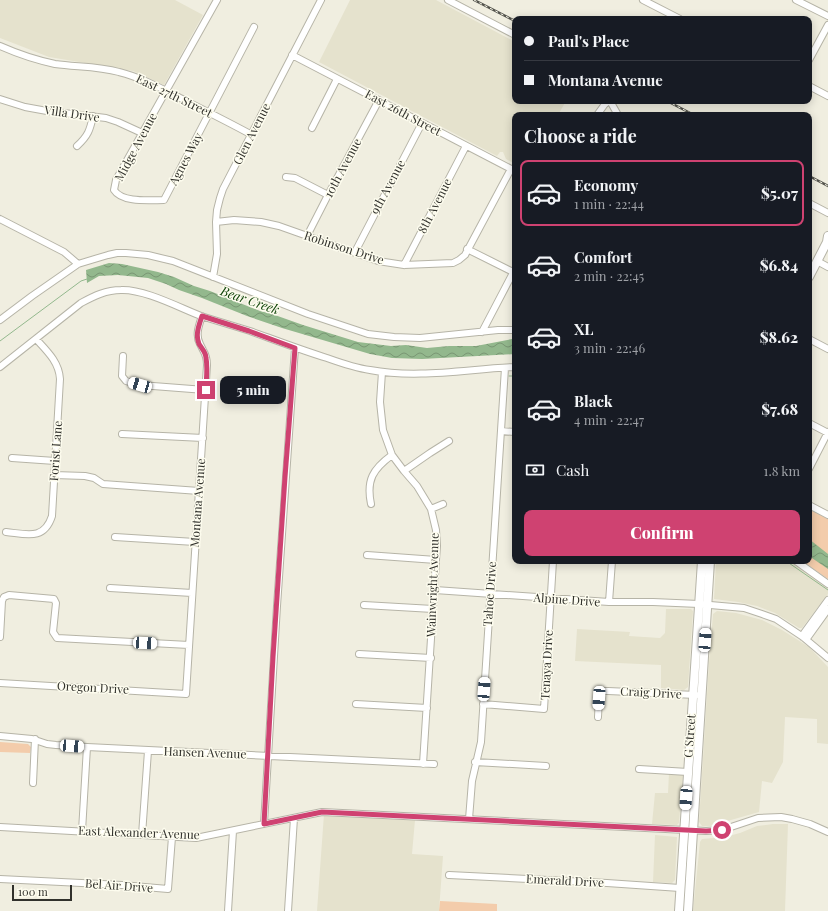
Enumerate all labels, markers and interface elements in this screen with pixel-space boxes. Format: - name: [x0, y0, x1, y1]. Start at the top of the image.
- text: Paul's Place: [548, 31, 629, 51]
- street label: East 27th Street: [134, 70, 216, 121]
- text: Montana Avenue: [548, 70, 663, 90]
- street label: East 26th Street: [363, 85, 445, 139]
- street label: Glen Avenue: [229, 100, 273, 167]
- street label: Villa Drive: [42, 101, 101, 125]
- street label: Midge Avenue: [110, 109, 160, 184]
- text: Choose a ride: [524, 124, 637, 148]
- street label: Agnes Way: [164, 129, 206, 188]
- street label: 10th Avenue: [320, 135, 364, 200]
- street label: 9th Avenue: [366, 156, 408, 217]
- street label: 8th Avenue: [413, 175, 455, 236]
- icon: car: [526, 175, 562, 211]
- text: Economy: [574, 175, 638, 195]
- text: $5.07: [761, 183, 798, 203]
- text: 1 min · 22:44: [574, 195, 644, 212]
- street label: Robinson Drive: [302, 227, 386, 268]
- icon: car: [526, 247, 562, 283]
- text: Comfort: [574, 247, 632, 267]
- text: $6.84: [760, 255, 798, 275]
- text: 2 min · 22:45: [574, 267, 644, 284]
- water label: Bear Creek: [217, 281, 282, 318]
- icon: car: [526, 319, 562, 355]
- text: XL: [574, 319, 594, 339]
- text: $8.62: [760, 327, 798, 347]
- text: 3 min · 22:46: [574, 339, 645, 356]
- car: [127, 376, 153, 394]
- callout: 5 min: [220, 376, 286, 404]
- route end: [197, 381, 215, 399]
- text: 5 min: [237, 381, 270, 398]
- icon: car: [526, 391, 562, 427]
- text: Black: [574, 391, 613, 411]
- text: $7.68: [761, 399, 798, 419]
- text: 4 min · 22:47: [574, 411, 644, 428]
- street label: Forist Lane: [45, 420, 65, 482]
- street label: Montana Avenue: [186, 458, 208, 548]
- icon: cash: [524, 459, 546, 481]
- text: Cash: [556, 460, 589, 480]
- text: 1.8 km: [764, 462, 800, 479]
- button: Confirm: [524, 510, 800, 556]
- street label: Wainwright Avenue: [422, 532, 442, 638]
- street label: Tahoe Drive: [479, 561, 499, 627]
- street label: Alpine Drive: [532, 589, 601, 609]
- car: [698, 628, 712, 652]
- street label: Tenaya Drive: [536, 629, 556, 700]
- car: [133, 636, 157, 650]
- street label: Oregon Drive: [56, 677, 130, 697]
- car: [477, 677, 491, 701]
- street label: Craig Drive: [620, 682, 682, 702]
- car: [592, 686, 606, 710]
- street label: G Street: [679, 713, 699, 758]
- car: [60, 739, 84, 753]
- street label: Hansen Avenue: [163, 743, 247, 761]
- car: [679, 786, 693, 810]
- route start: [713, 821, 731, 839]
- street label: East Alexander Avenue: [78, 822, 200, 842]
- street label: Emerald Drive: [526, 870, 604, 890]
- street label: Bel Air Drive: [85, 875, 154, 895]
- scale bar: [12, 883, 72, 902]
- text: 100 m: [18, 884, 48, 899]

